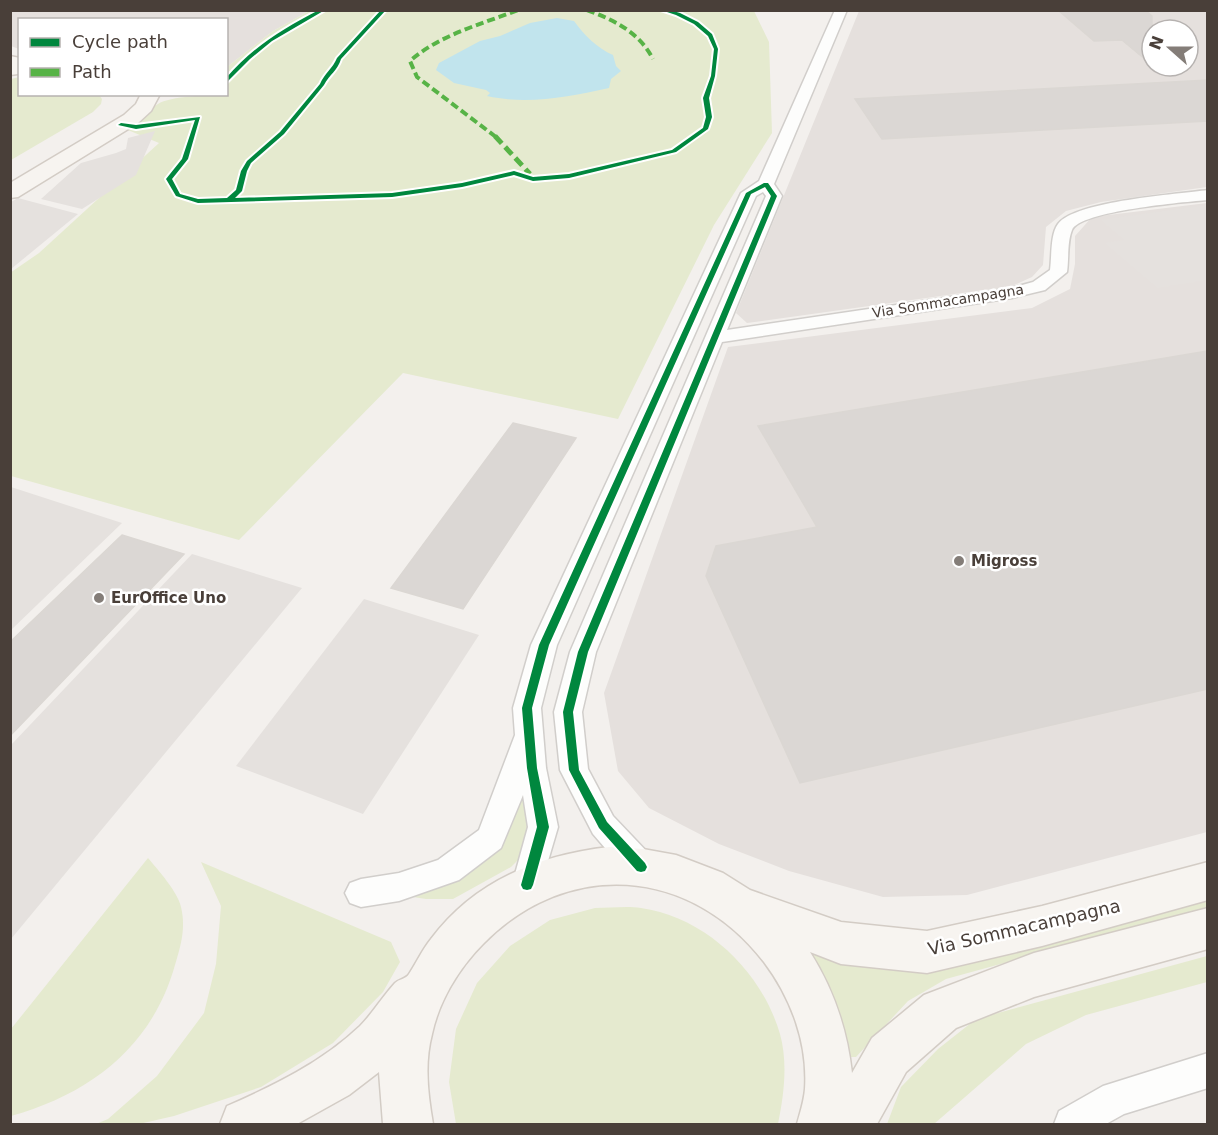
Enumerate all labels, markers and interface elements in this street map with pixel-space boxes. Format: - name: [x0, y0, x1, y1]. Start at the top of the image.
- legend: [18, 18, 228, 96]
- north arrow: [1140, 18, 1200, 78]
- text: Cycle path: [72, 31, 168, 52]
- text: N: [1145, 33, 1168, 52]
- text: Path: [72, 61, 112, 82]
- street label: Via Sommacampagna: [871, 281, 1025, 321]
- place label: Migross: [971, 552, 1037, 570]
- marker: Migross: [952, 554, 966, 568]
- place label: EurOffice Uno: [111, 589, 226, 607]
- marker: EurOffice Uno: [92, 591, 106, 605]
- street label: Via Sommacampagna: [926, 895, 1122, 959]

